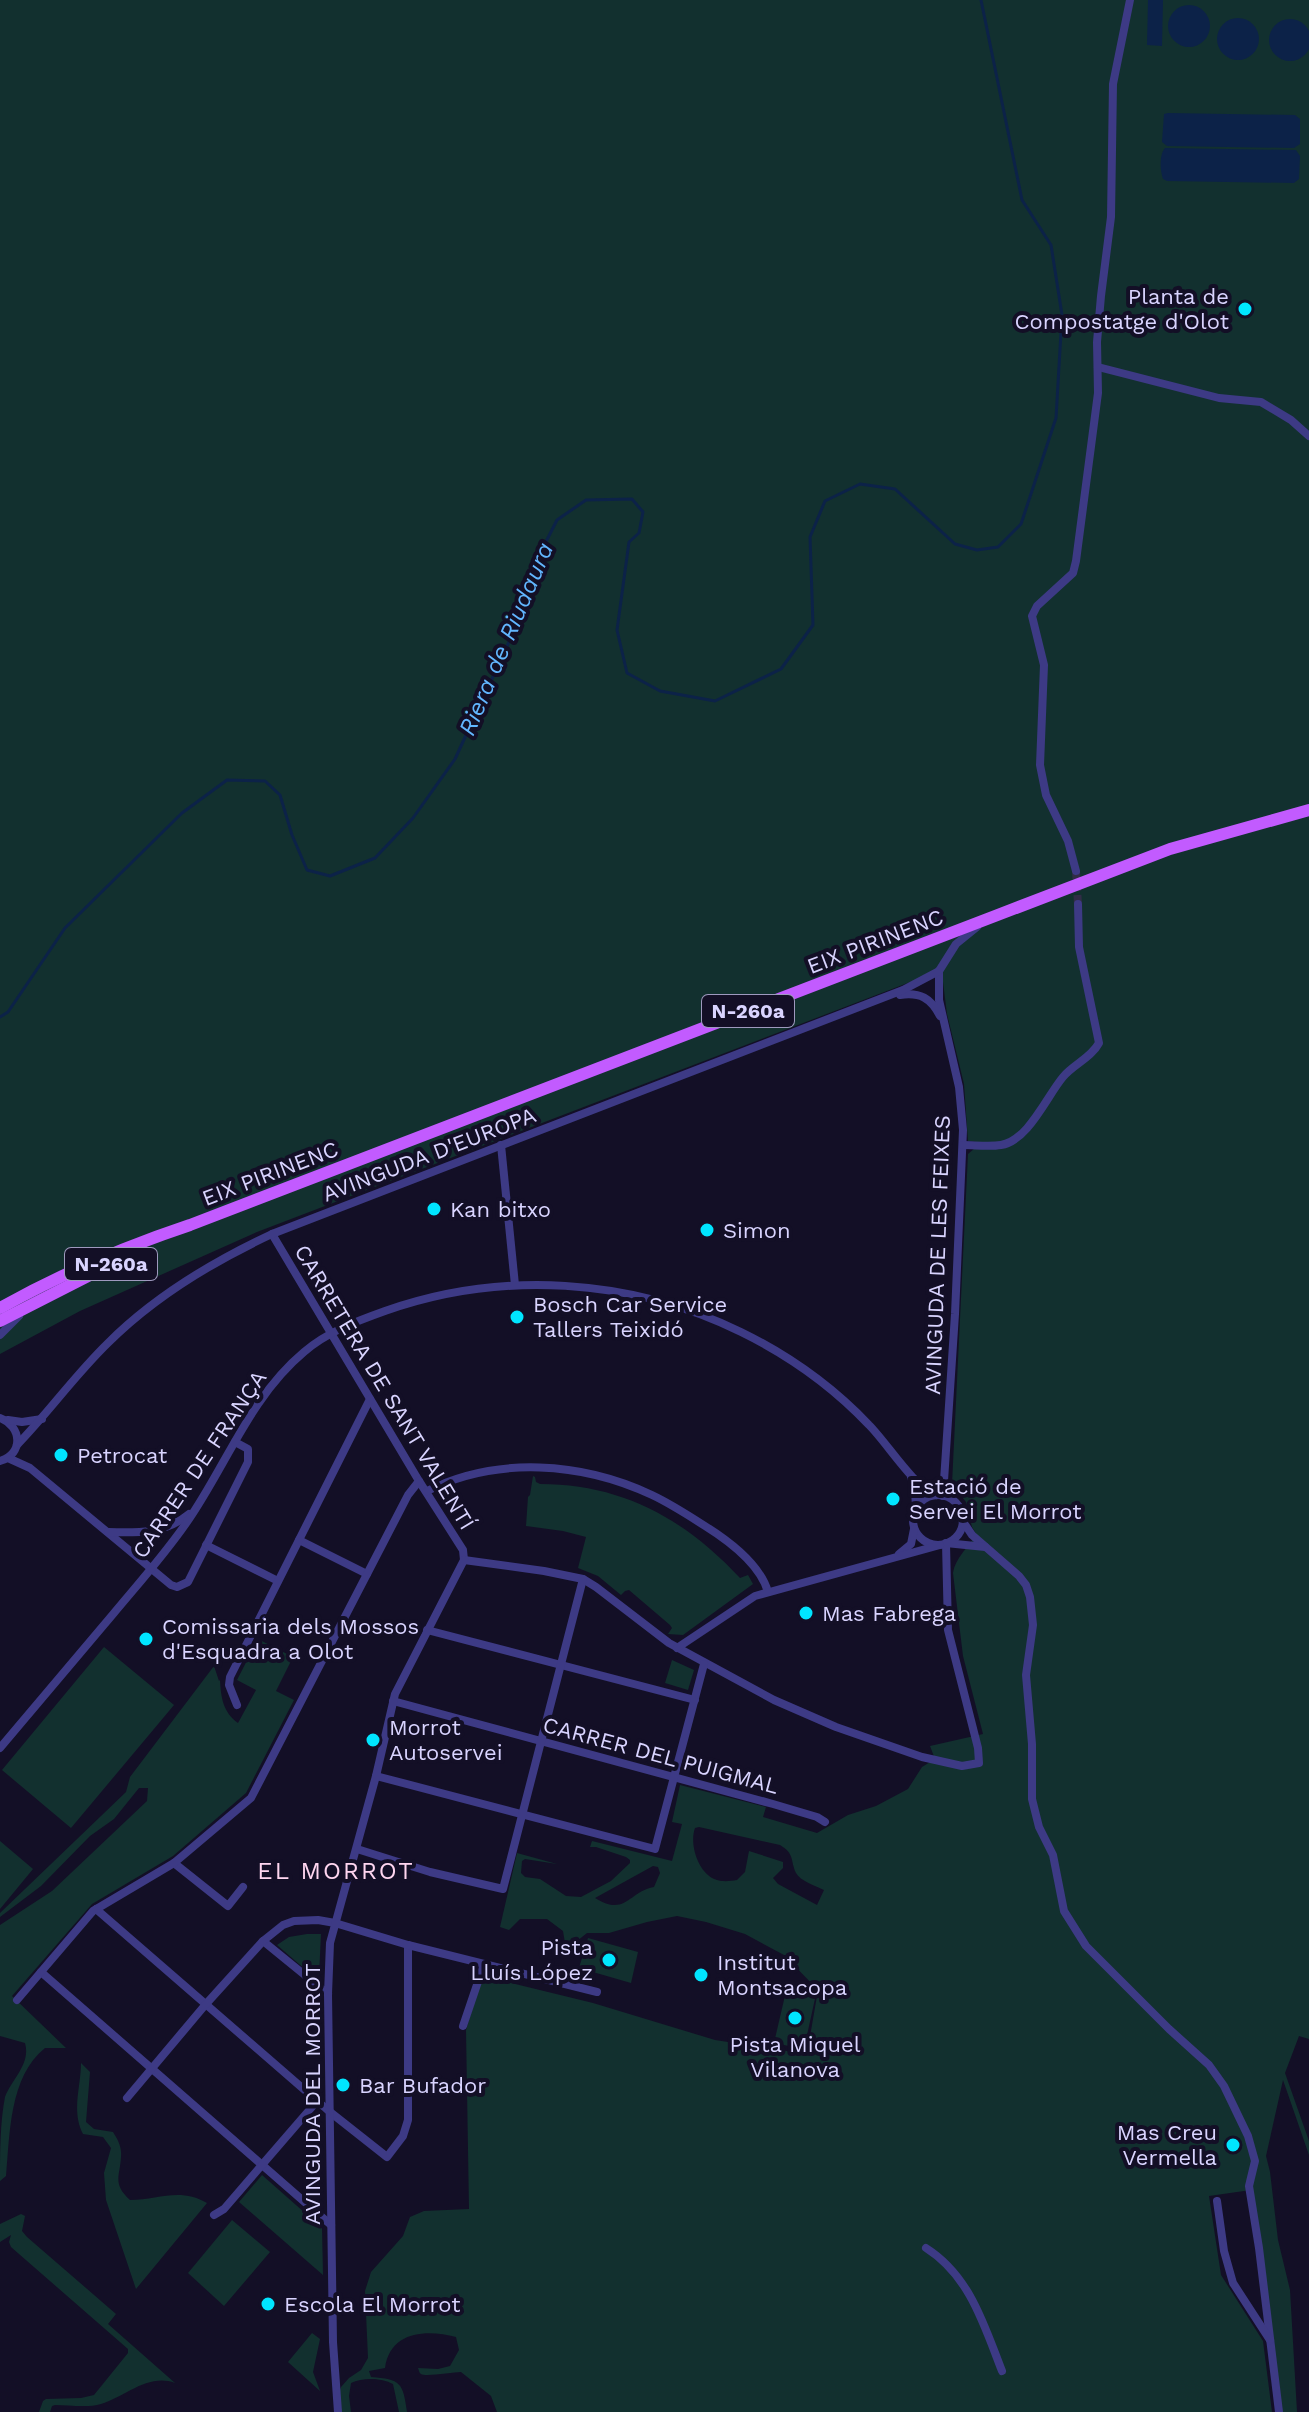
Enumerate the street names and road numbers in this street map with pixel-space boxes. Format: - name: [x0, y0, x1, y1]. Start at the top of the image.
- street label: EIX PIRINENC: [804, 904, 947, 979]
- road number: N-260a: [702, 995, 794, 1027]
- street label: AVINGUDA D'EUROPA: [319, 1102, 539, 1207]
- street label: AVINGUDA DE LES FEIXES: [920, 1115, 955, 1395]
- street label: EIX PIRINENC: [199, 1136, 342, 1211]
- street label: CARRETERA DE SANT VALENTÍ: [289, 1240, 480, 1534]
- road number: N-260a: [65, 1248, 157, 1280]
- street label: CARRER DE FRANÇA: [127, 1366, 272, 1563]
- street label: CARRER DEL PUIGMAL: [540, 1712, 781, 1799]
- street label: AVINGUDA DEL MORROT: [300, 1963, 325, 2225]

